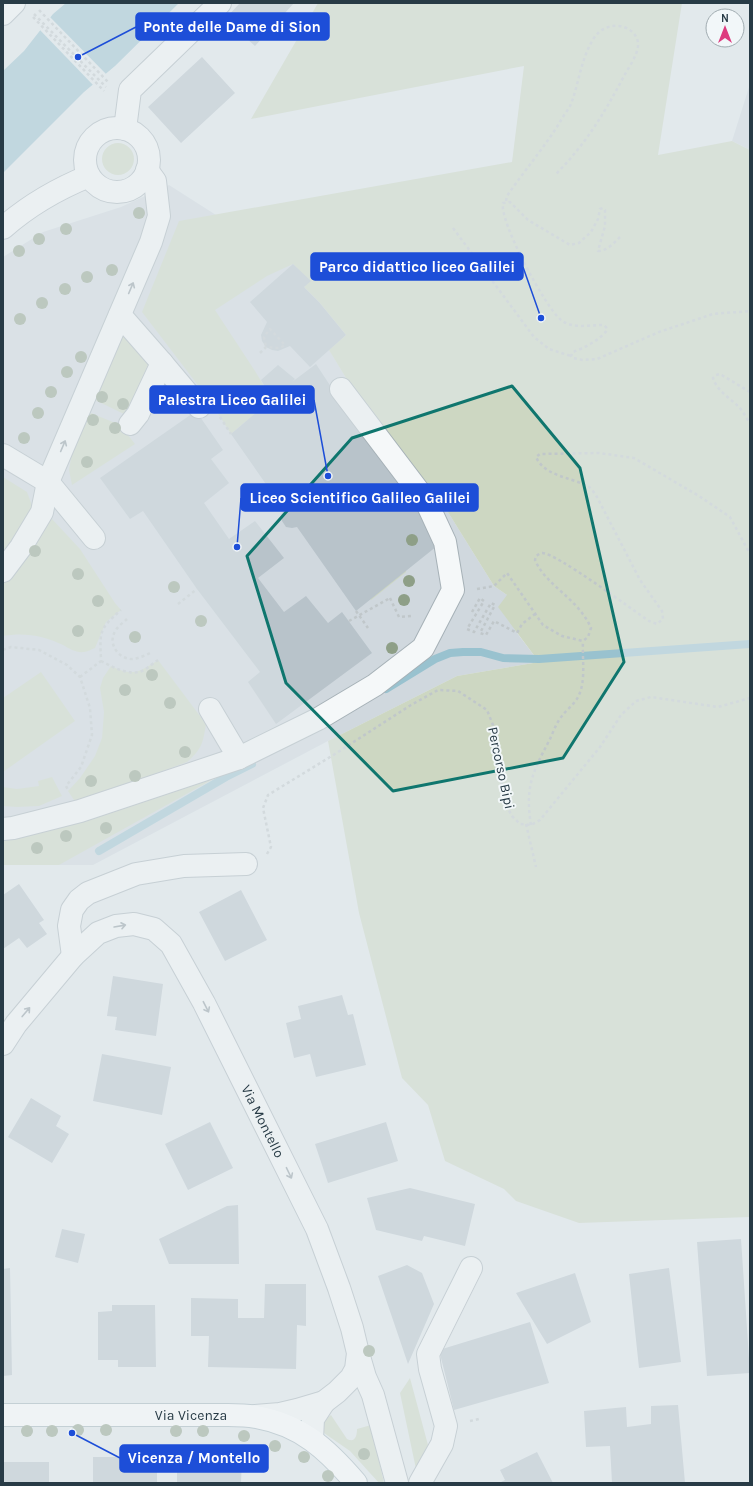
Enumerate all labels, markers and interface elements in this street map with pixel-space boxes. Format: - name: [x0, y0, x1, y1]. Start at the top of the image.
- north arrow: [705, 8, 745, 48]
- text: N: [721, 12, 729, 25]
- callout: Ponte delle Dame di Sion: [136, 13, 329, 40]
- text: Ponte delle Dame di Sion: [143, 18, 321, 36]
- callout: Parco didattico liceo Galilei: [311, 253, 523, 280]
- text: Parco didattico liceo Galilei: [319, 258, 515, 276]
- one-way arrow: [128, 283, 136, 295]
- callout: Palestra Liceo Galilei: [150, 386, 314, 413]
- text: Palestra Liceo Galilei: [158, 391, 306, 409]
- one-way arrow: [60, 441, 68, 453]
- callout: Liceo Scientifico Galileo Galilei: [241, 484, 478, 511]
- text: Liceo Scientifico Galileo Galilei: [250, 489, 470, 507]
- street label: Percorso Bipi: [484, 725, 518, 811]
- one-way arrow: [113, 922, 126, 930]
- one-way arrow: [203, 1000, 211, 1012]
- one-way arrow: [21, 1007, 30, 1017]
- street label: Via Montello: [238, 1082, 288, 1160]
- one-way arrow: [286, 1167, 293, 1179]
- street label: Via Vicenza: [155, 1407, 227, 1424]
- callout: Vicenza / Montello: [120, 1445, 268, 1472]
- text: Vicenza / Montello: [128, 1449, 260, 1467]

